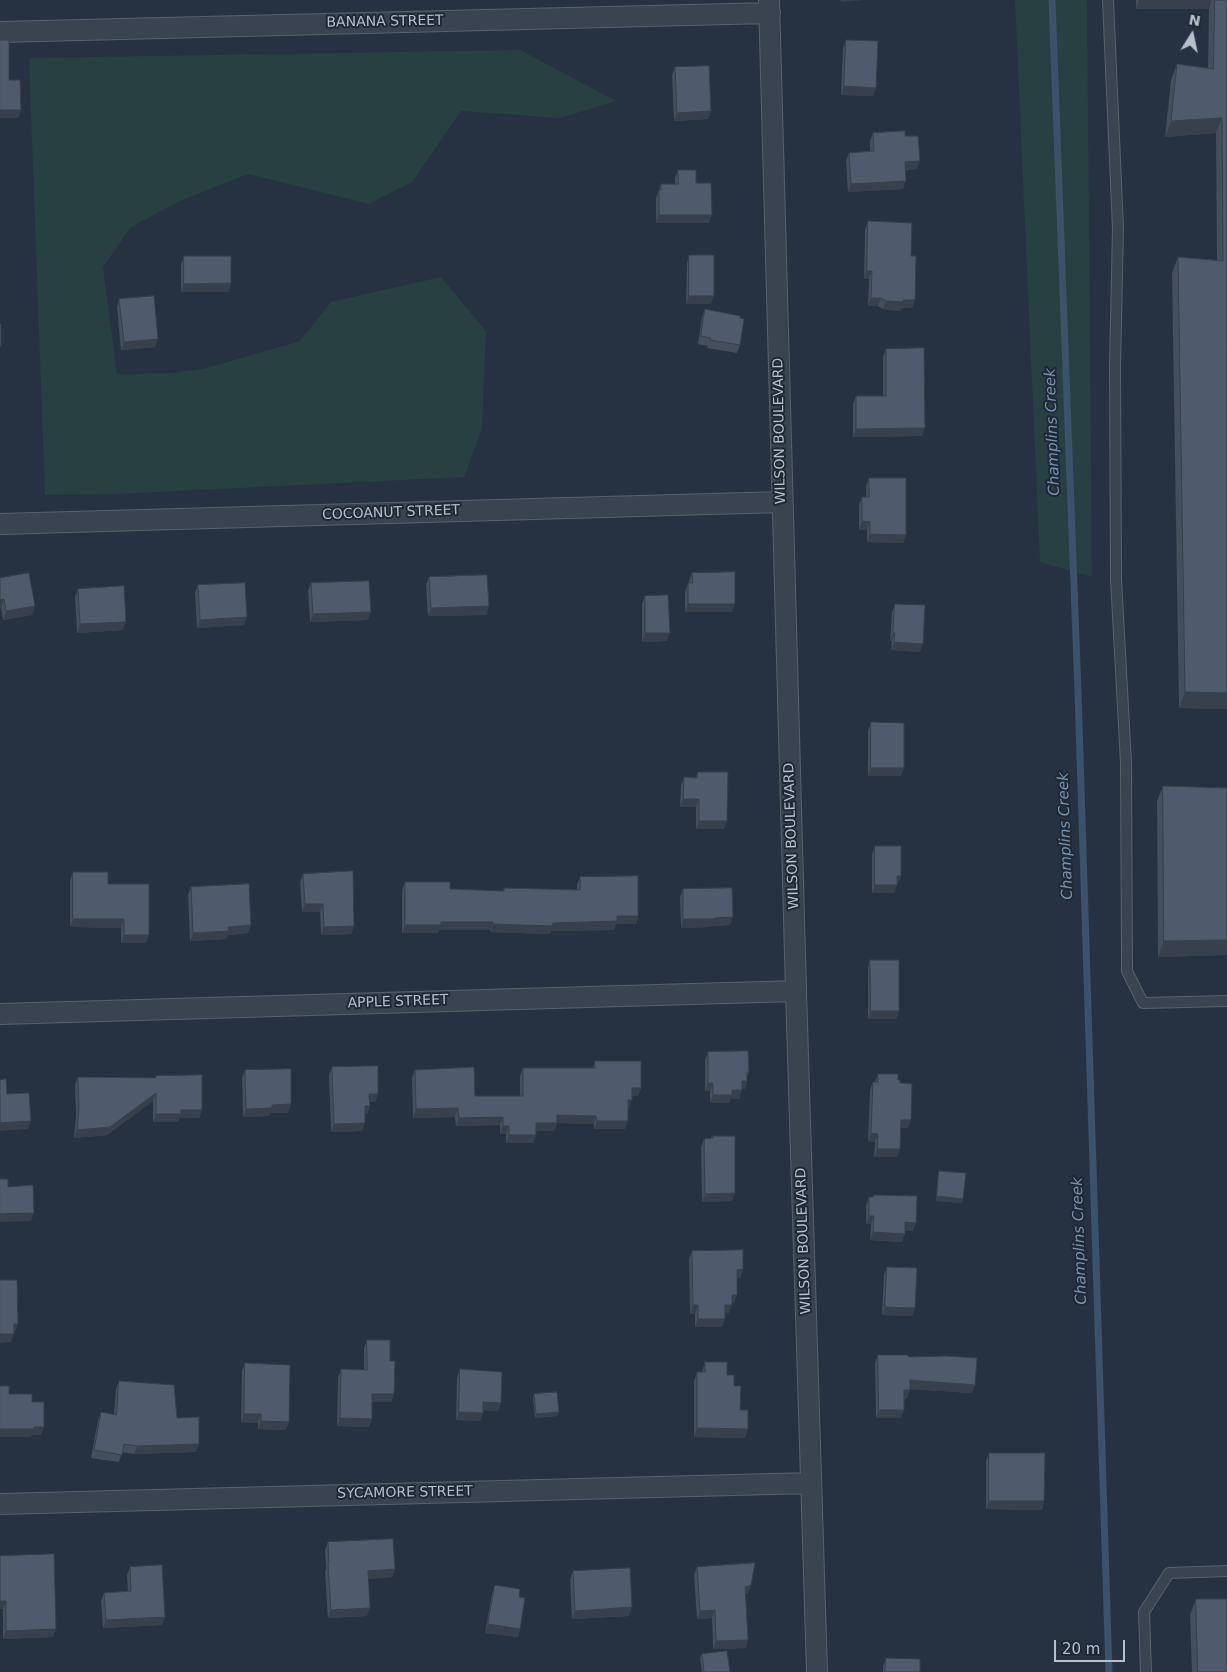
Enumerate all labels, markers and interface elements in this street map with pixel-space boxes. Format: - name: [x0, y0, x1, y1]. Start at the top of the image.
- north arrow: [1167, 10, 1217, 60]
- text: N: [1187, 11, 1202, 29]
- street label: BANANA STREET: [326, 13, 444, 31]
- street label: WILSON BOULEVARD: [770, 358, 790, 504]
- water label: Champlins Creek: [1042, 368, 1064, 496]
- street label: COCOANUT STREET: [322, 502, 460, 524]
- street label: WILSON BOULEVARD: [781, 762, 803, 910]
- water label: Champlins Creek: [1055, 772, 1077, 900]
- street label: APPLE STREET: [347, 992, 449, 1012]
- street label: WILSON BOULEVARD: [793, 1167, 815, 1315]
- water label: Champlins Creek: [1069, 1177, 1091, 1305]
- street label: SYCAMORE STREET: [337, 1483, 473, 1503]
- scale bar: [1057, 1630, 1128, 1662]
- text: 20 m: [1062, 1640, 1100, 1658]

